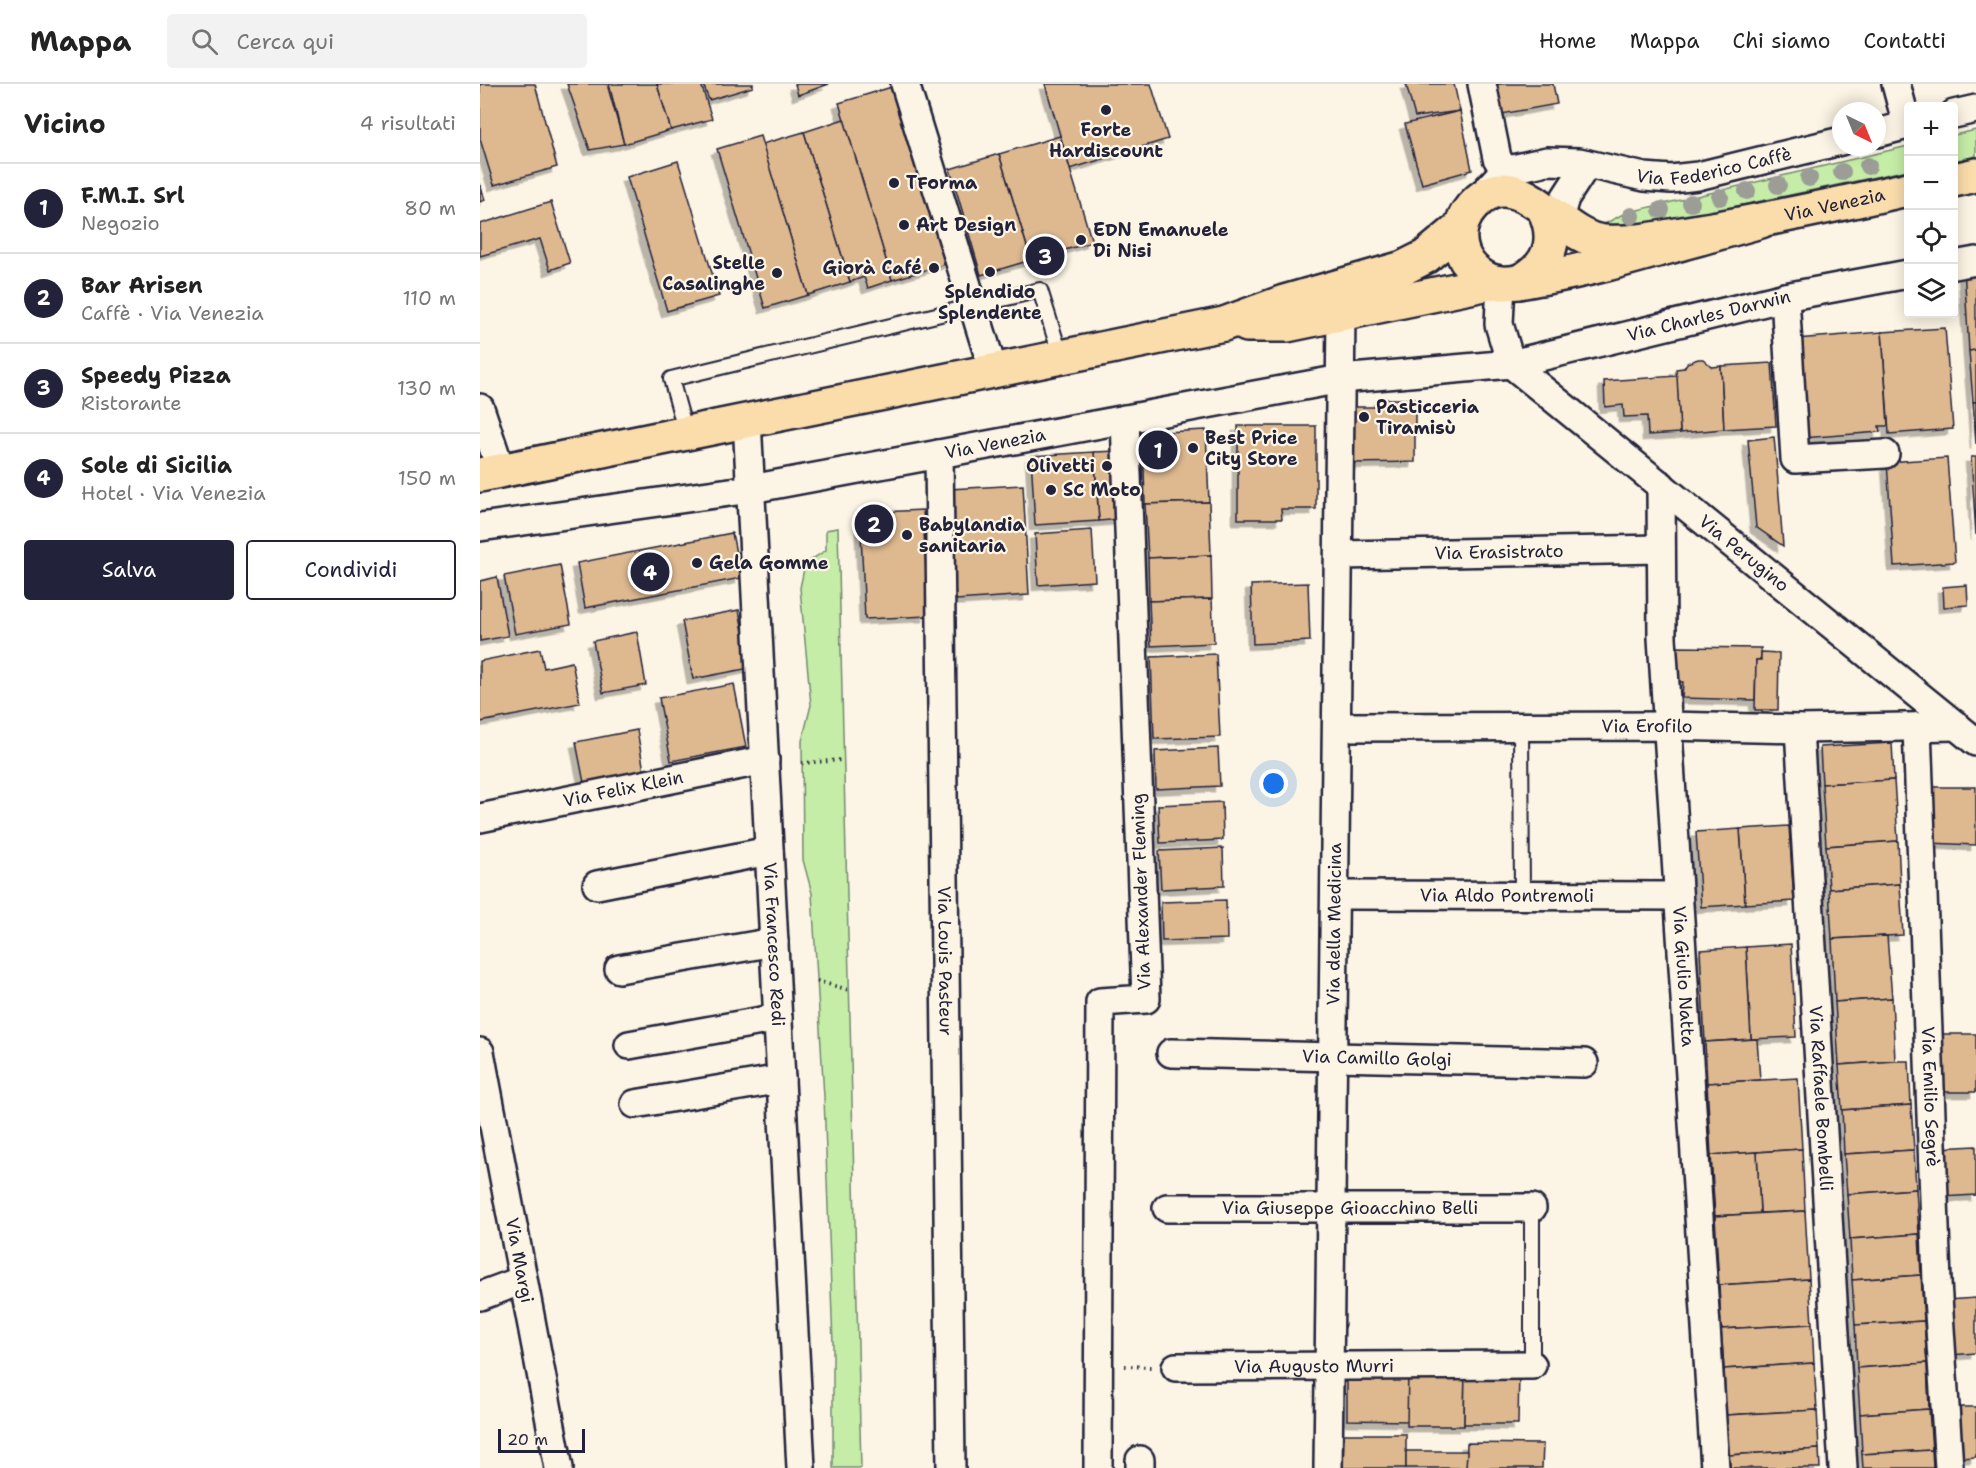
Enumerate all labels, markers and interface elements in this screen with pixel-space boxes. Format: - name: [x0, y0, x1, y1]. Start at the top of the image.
- search box: [167, 14, 587, 68]
- text: Mappa: [30, 22, 131, 60]
- icon: search: [188, 25, 221, 58]
- text: Cerca qui: [236, 27, 334, 56]
- text: Home: [1539, 27, 1597, 55]
- text: Mappa: [1630, 27, 1700, 55]
- text: Chi siamo: [1733, 27, 1830, 55]
- text: Contatti: [1863, 27, 1946, 55]
- north arrow: [1832, 102, 1886, 156]
- map controls: [1904, 102, 1958, 318]
- button: +: [1904, 102, 1958, 156]
- marker: Forte Hardiscount: [1099, 103, 1113, 117]
- text: Vicino: [24, 106, 106, 141]
- text: 4 risultati: [360, 110, 456, 136]
- place label: Forte Hardiscount: [1049, 118, 1163, 163]
- street label: Via Federico Caffè: [1634, 142, 1794, 191]
- button: −: [1904, 156, 1958, 210]
- place label: TForma: [906, 171, 978, 195]
- marker: TForma: [887, 176, 901, 190]
- text: F.M.I. Srl: [81, 181, 185, 210]
- street label: Via Venezia: [1782, 182, 1887, 227]
- text: 1: [39, 195, 48, 221]
- text: 80 m: [404, 195, 456, 221]
- text: Negozio: [81, 210, 160, 236]
- button: locate: [1904, 210, 1958, 264]
- place label: Art Design: [916, 213, 1016, 237]
- marker: Art Design: [897, 218, 911, 232]
- place label: EDN Emanuele Di Nisi: [1093, 218, 1229, 263]
- marker: EDN Emanuele Di Nisi: [1074, 233, 1088, 247]
- pin: 3: [1026, 234, 1064, 279]
- place label: Stelle Casalinghe: [662, 251, 765, 296]
- place label: Giorà Café: [823, 256, 922, 280]
- marker: Giorà Café: [927, 261, 941, 275]
- button: layers: [1904, 264, 1958, 318]
- marker: Splendido Splendente: [983, 265, 997, 279]
- marker: Stelle Casalinghe: [770, 266, 784, 280]
- text: Bar Arisen: [81, 271, 203, 300]
- place label: Splendido Splendente: [938, 280, 1042, 325]
- street label: Via Charles Darwin: [1624, 284, 1793, 347]
- text: 2: [37, 285, 51, 311]
- text: 110 m: [402, 285, 456, 311]
- text: Caffè · Via Venezia: [81, 300, 264, 326]
- text: Speedy Pizza: [81, 361, 231, 390]
- text: 3: [37, 375, 51, 401]
- text: 130 m: [397, 375, 456, 401]
- text: Ristorante: [81, 390, 182, 416]
- place label: Pasticceria Tiramisù: [1376, 395, 1480, 440]
- marker: Pasticceria Tiramisù: [1357, 410, 1371, 424]
- street label: Via Venezia: [943, 422, 1048, 465]
- place label: Best Price City Store: [1205, 426, 1298, 471]
- pin: 1: [1138, 428, 1178, 472]
- marker: Best Price City Store: [1186, 441, 1200, 455]
- text: Sole di Sicilia: [81, 451, 232, 480]
- place label: Olivetti: [1026, 454, 1095, 478]
- marker: Olivetti: [1100, 459, 1114, 473]
- text: 4: [37, 465, 51, 491]
- text: 150 m: [398, 465, 456, 491]
- place label: SC Moto: [1063, 478, 1141, 502]
- text: Hotel · Via Venezia: [81, 480, 266, 506]
- marker: SC Moto: [1044, 483, 1058, 497]
- pin: 2: [854, 502, 894, 546]
- street label: Via Perugino: [1694, 509, 1794, 597]
- place label: Babylandia sanitaria: [919, 513, 1025, 558]
- marker: Babylandia sanitaria: [900, 528, 914, 542]
- street label: Via Erasistrato: [1434, 539, 1564, 565]
- button: Salva: [24, 540, 234, 600]
- button: Condividi: [246, 540, 456, 600]
- pin: 4: [630, 550, 670, 594]
- place label: Gela Gomme: [709, 551, 829, 575]
- marker: Gela Gomme: [690, 556, 704, 570]
- street label: Via Erofilo: [1601, 714, 1693, 739]
- street label: Via Felix Klein: [561, 765, 685, 813]
- your location: [1259, 769, 1288, 798]
- street label: Via Alexander Fleming: [1126, 793, 1156, 991]
- street label: Via della Medicina: [1321, 843, 1347, 1005]
- street label: Via Francesco Redi: [758, 862, 790, 1027]
- street label: Via Aldo Pontremoli: [1420, 883, 1594, 908]
- street label: Via Louis Pasteur: [932, 886, 958, 1036]
- street label: Via Giulio Natta: [1667, 905, 1700, 1048]
- street label: Via Raffaele Bombelli: [1803, 1005, 1838, 1192]
- street label: Via Emilio Segrè: [1916, 1026, 1945, 1168]
- street label: Via Camillo Golgi: [1302, 1044, 1452, 1072]
- street label: Via Giuseppe Gioacchino Belli: [1222, 1196, 1478, 1220]
- street label: Via Margi: [500, 1216, 539, 1305]
- street label: Via Augusto Murri: [1234, 1354, 1394, 1379]
- scale bar: [498, 1426, 585, 1454]
- text: 20 m: [507, 1429, 548, 1450]

